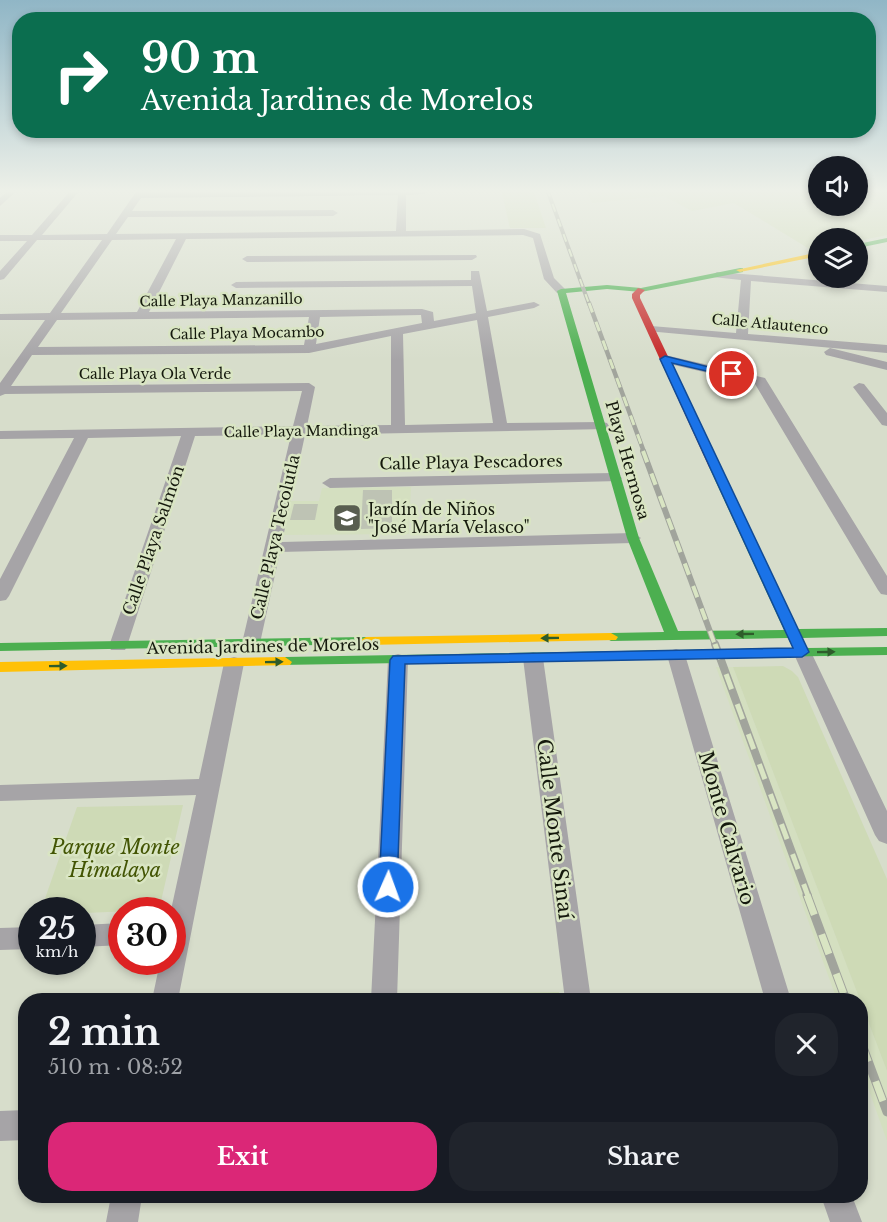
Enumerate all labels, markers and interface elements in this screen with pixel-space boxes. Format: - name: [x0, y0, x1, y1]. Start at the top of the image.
- text: 90 m: [141, 32, 259, 84]
- icon: right: [42, 36, 120, 114]
- text: Avenida Jardines de Morelos: [141, 84, 533, 117]
- map controls: [808, 156, 868, 288]
- button: sound: [808, 156, 868, 216]
- button: layers: [808, 228, 868, 288]
- street label: Calle Playa Manzanillo: [139, 290, 303, 310]
- street label: Calle Atlautenco: [711, 310, 829, 338]
- street label: Calle Playa Mocambo: [169, 323, 325, 343]
- pin: [706, 348, 757, 399]
- icon: arrive: [715, 357, 748, 390]
- street label: Calle Playa Ola Verde: [79, 365, 231, 383]
- street label: Playa Hermosa: [601, 398, 655, 522]
- street label: Calle Playa Mandinga: [223, 421, 379, 441]
- street label: Calle Playa Pescadores: [379, 450, 563, 474]
- street label: Calle Playa Tecolutla: [246, 452, 304, 621]
- street label: Calle Playa Salmón: [118, 463, 188, 617]
- place label: Jardín de Niños "José María Velasco": [366, 499, 530, 537]
- school or university icon: Jardín de Niños "José María Velasco": [331, 502, 363, 534]
- one-way arrow: [735, 629, 754, 639]
- one-way arrow: [540, 633, 559, 642]
- street label: Avenida Jardines de Morelos: [146, 634, 379, 658]
- one-way arrow: [817, 647, 836, 657]
- one-way arrow: [265, 657, 284, 667]
- one-way arrow: [49, 661, 68, 670]
- street label: Calle Monte Sinaí: [532, 737, 578, 921]
- street label: Monte Calvario: [694, 748, 760, 908]
- park label: Parque Monte Himalaya: [49, 835, 180, 882]
- position arrow: [356, 855, 420, 919]
- speed limit sign: 30: [108, 897, 186, 975]
- text: 25: [38, 910, 76, 947]
- text: km/h: [36, 942, 78, 961]
- text: 2 min: [48, 1010, 160, 1055]
- button: close: [775, 1013, 838, 1076]
- text: 510 m · 08:52: [48, 1055, 183, 1079]
- button: Exit: [48, 1122, 437, 1191]
- button: Share: [449, 1122, 838, 1191]

